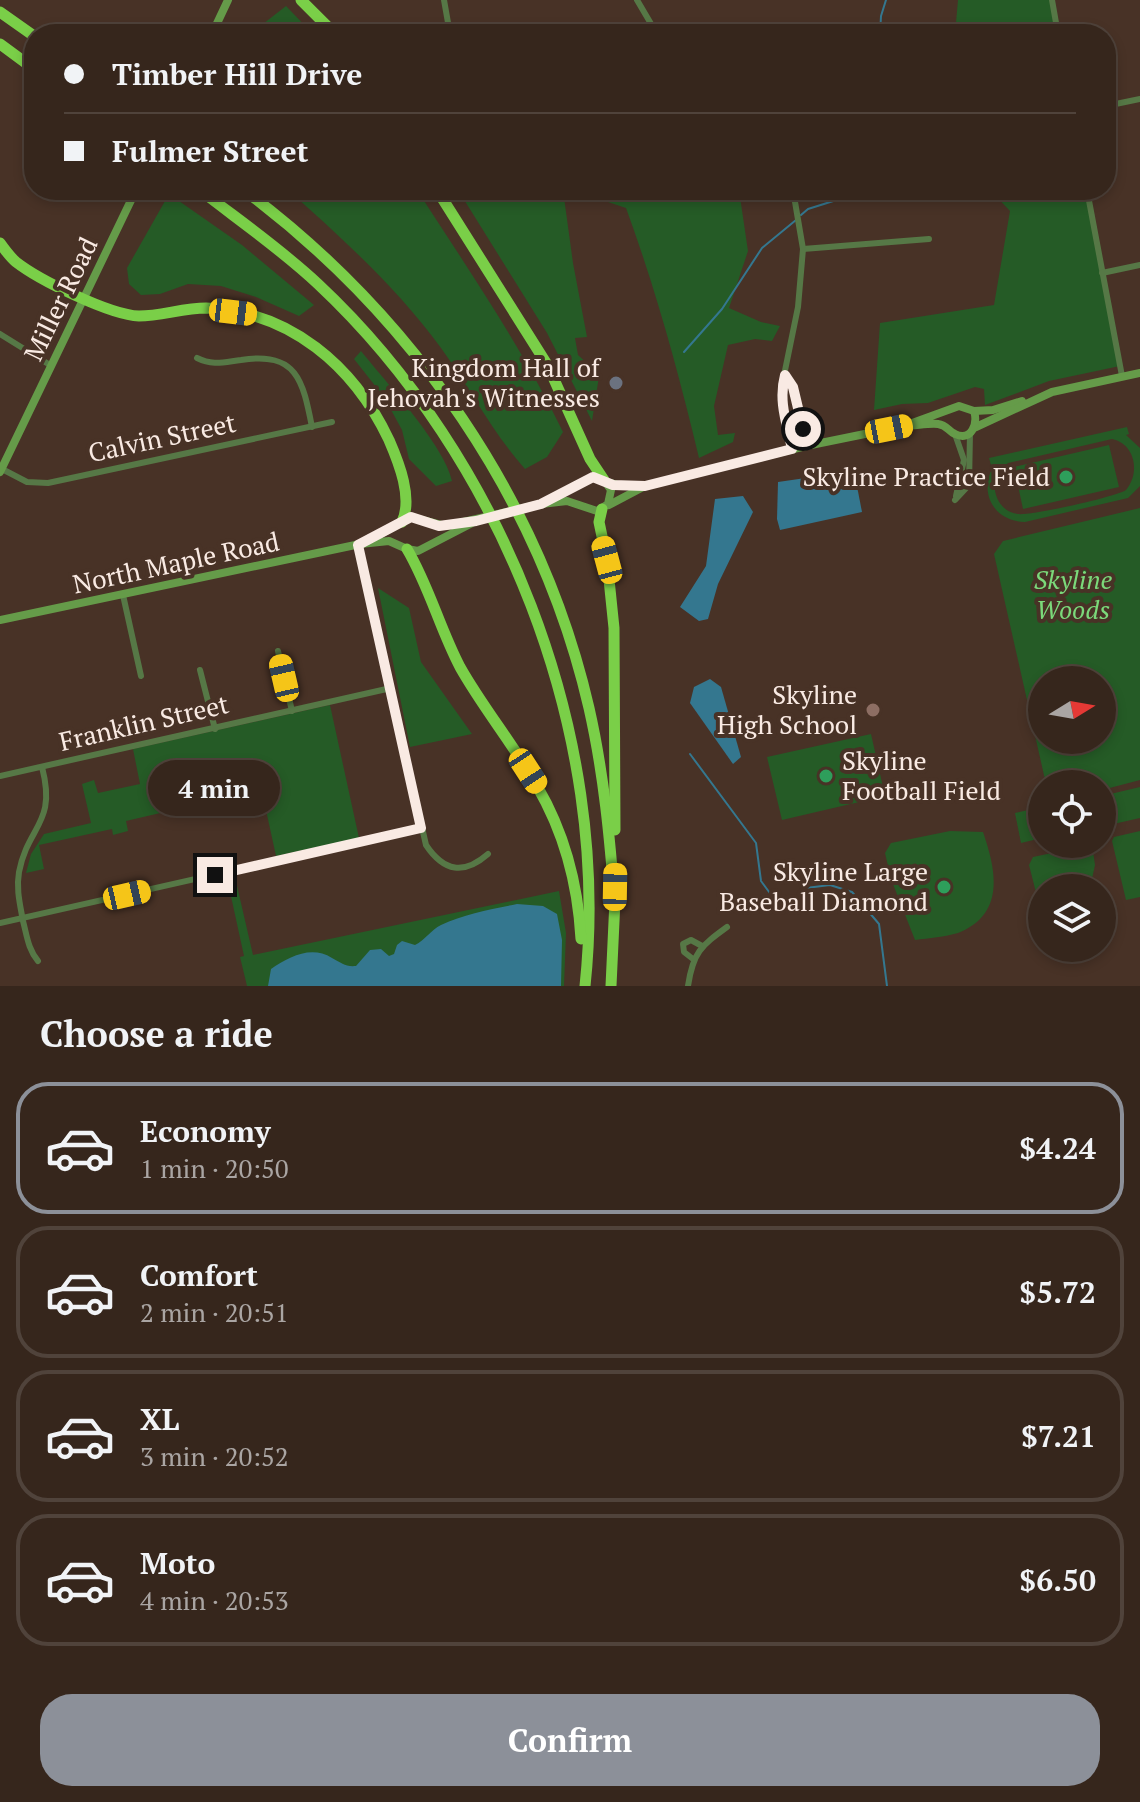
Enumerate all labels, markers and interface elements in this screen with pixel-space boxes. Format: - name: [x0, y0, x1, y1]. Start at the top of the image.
- text: Timber Hill Drive: [112, 54, 362, 94]
- text: Fulmer Street: [112, 131, 309, 171]
- street label: Miller Road: [16, 231, 105, 366]
- car: [208, 297, 258, 327]
- place label: Kingdom Hall of Jehovah's Witnesses: [368, 350, 602, 414]
- marker: Kingdom Hall of Jehovah's Witnesses: [607, 374, 625, 392]
- street label: Calvin Street: [85, 405, 239, 469]
- route start: [785, 411, 821, 447]
- car: [863, 413, 915, 445]
- place label: Skyline Practice Field: [803, 459, 1050, 493]
- marker: Skyline Practice Field: [1057, 468, 1075, 486]
- street label: North Maple Road: [69, 524, 282, 601]
- car: [589, 534, 625, 586]
- park label: Skyline Woods: [1034, 562, 1113, 626]
- car: [267, 652, 301, 704]
- north arrow: [1028, 666, 1116, 754]
- map controls: [1028, 666, 1116, 962]
- place label: Skyline High School: [717, 677, 857, 741]
- street label: Franklin Street: [56, 686, 232, 758]
- marker: Skyline High School: [864, 701, 882, 719]
- place label: Skyline Football Field: [842, 743, 1001, 807]
- car: [505, 744, 551, 798]
- callout: 4 min: [149, 759, 281, 815]
- marker: Skyline Football Field: [817, 767, 835, 785]
- button: locate: [1028, 770, 1116, 858]
- text: 4 min: [178, 771, 250, 805]
- place label: Skyline Large Baseball Diamond: [719, 854, 928, 918]
- route end: [197, 857, 233, 893]
- car: [603, 863, 627, 911]
- button: layers: [1028, 874, 1116, 962]
- car: [101, 878, 153, 912]
- marker: Skyline Large Baseball Diamond: [935, 878, 953, 896]
- text: Choose a ride: [40, 1010, 273, 1057]
- text: Economy: [140, 1111, 271, 1151]
- icon: car: [44, 1112, 116, 1184]
- text: $4.24: [1019, 1128, 1096, 1168]
- text: 1 min · 20:50: [140, 1151, 289, 1185]
- text: Comfort: [140, 1255, 258, 1295]
- icon: car: [44, 1256, 116, 1328]
- text: $5.72: [1019, 1272, 1096, 1312]
- text: 2 min · 20:51: [140, 1295, 289, 1329]
- text: XL: [140, 1399, 179, 1439]
- icon: car: [44, 1400, 116, 1472]
- text: $7.21: [1021, 1416, 1096, 1456]
- text: 3 min · 20:52: [140, 1439, 289, 1473]
- text: Moto: [140, 1543, 215, 1583]
- icon: car: [44, 1544, 116, 1616]
- text: $6.50: [1019, 1560, 1096, 1600]
- text: 4 min · 20:53: [140, 1583, 289, 1617]
- button: Confirm: [40, 1694, 1100, 1786]

